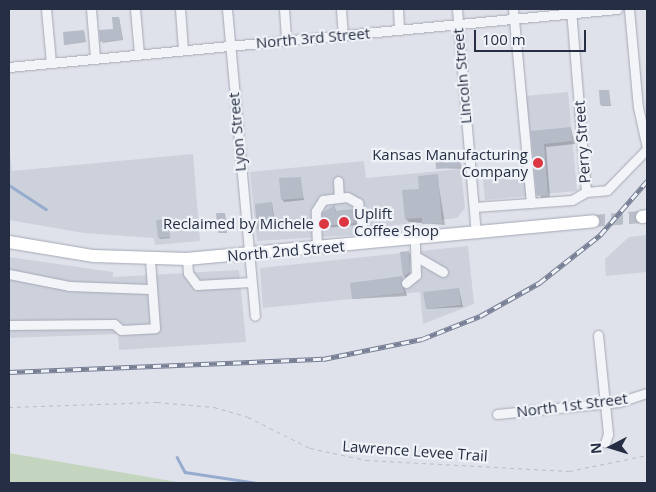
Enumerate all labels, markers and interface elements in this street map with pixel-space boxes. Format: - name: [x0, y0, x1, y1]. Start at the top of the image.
- scale bar: [476, 20, 588, 52]
- street label: North 3rd Street: [255, 24, 371, 52]
- street label: Lincoln Street: [449, 27, 475, 125]
- text: 100 m: [482, 29, 526, 49]
- street label: Lyon Street: [225, 92, 249, 172]
- street label: Perry Street: [570, 100, 594, 184]
- place label: Kansas Manufacturing Company: [372, 145, 528, 180]
- marker: Kansas Manufacturing Company: [532, 157, 544, 169]
- place label: Uplift Coffee Shop: [354, 204, 439, 239]
- place label: Reclaimed by Michele: [163, 215, 314, 233]
- marker: Uplift Coffee Shop: [338, 216, 350, 228]
- marker: Reclaimed by Michele: [318, 218, 330, 230]
- street label: North 2nd Street: [227, 237, 345, 265]
- street label: North 1st Street: [515, 389, 629, 421]
- north arrow: [586, 422, 636, 472]
- street label: Lawrence Levee Trail: [342, 437, 488, 465]
- text: N: [586, 442, 606, 455]

